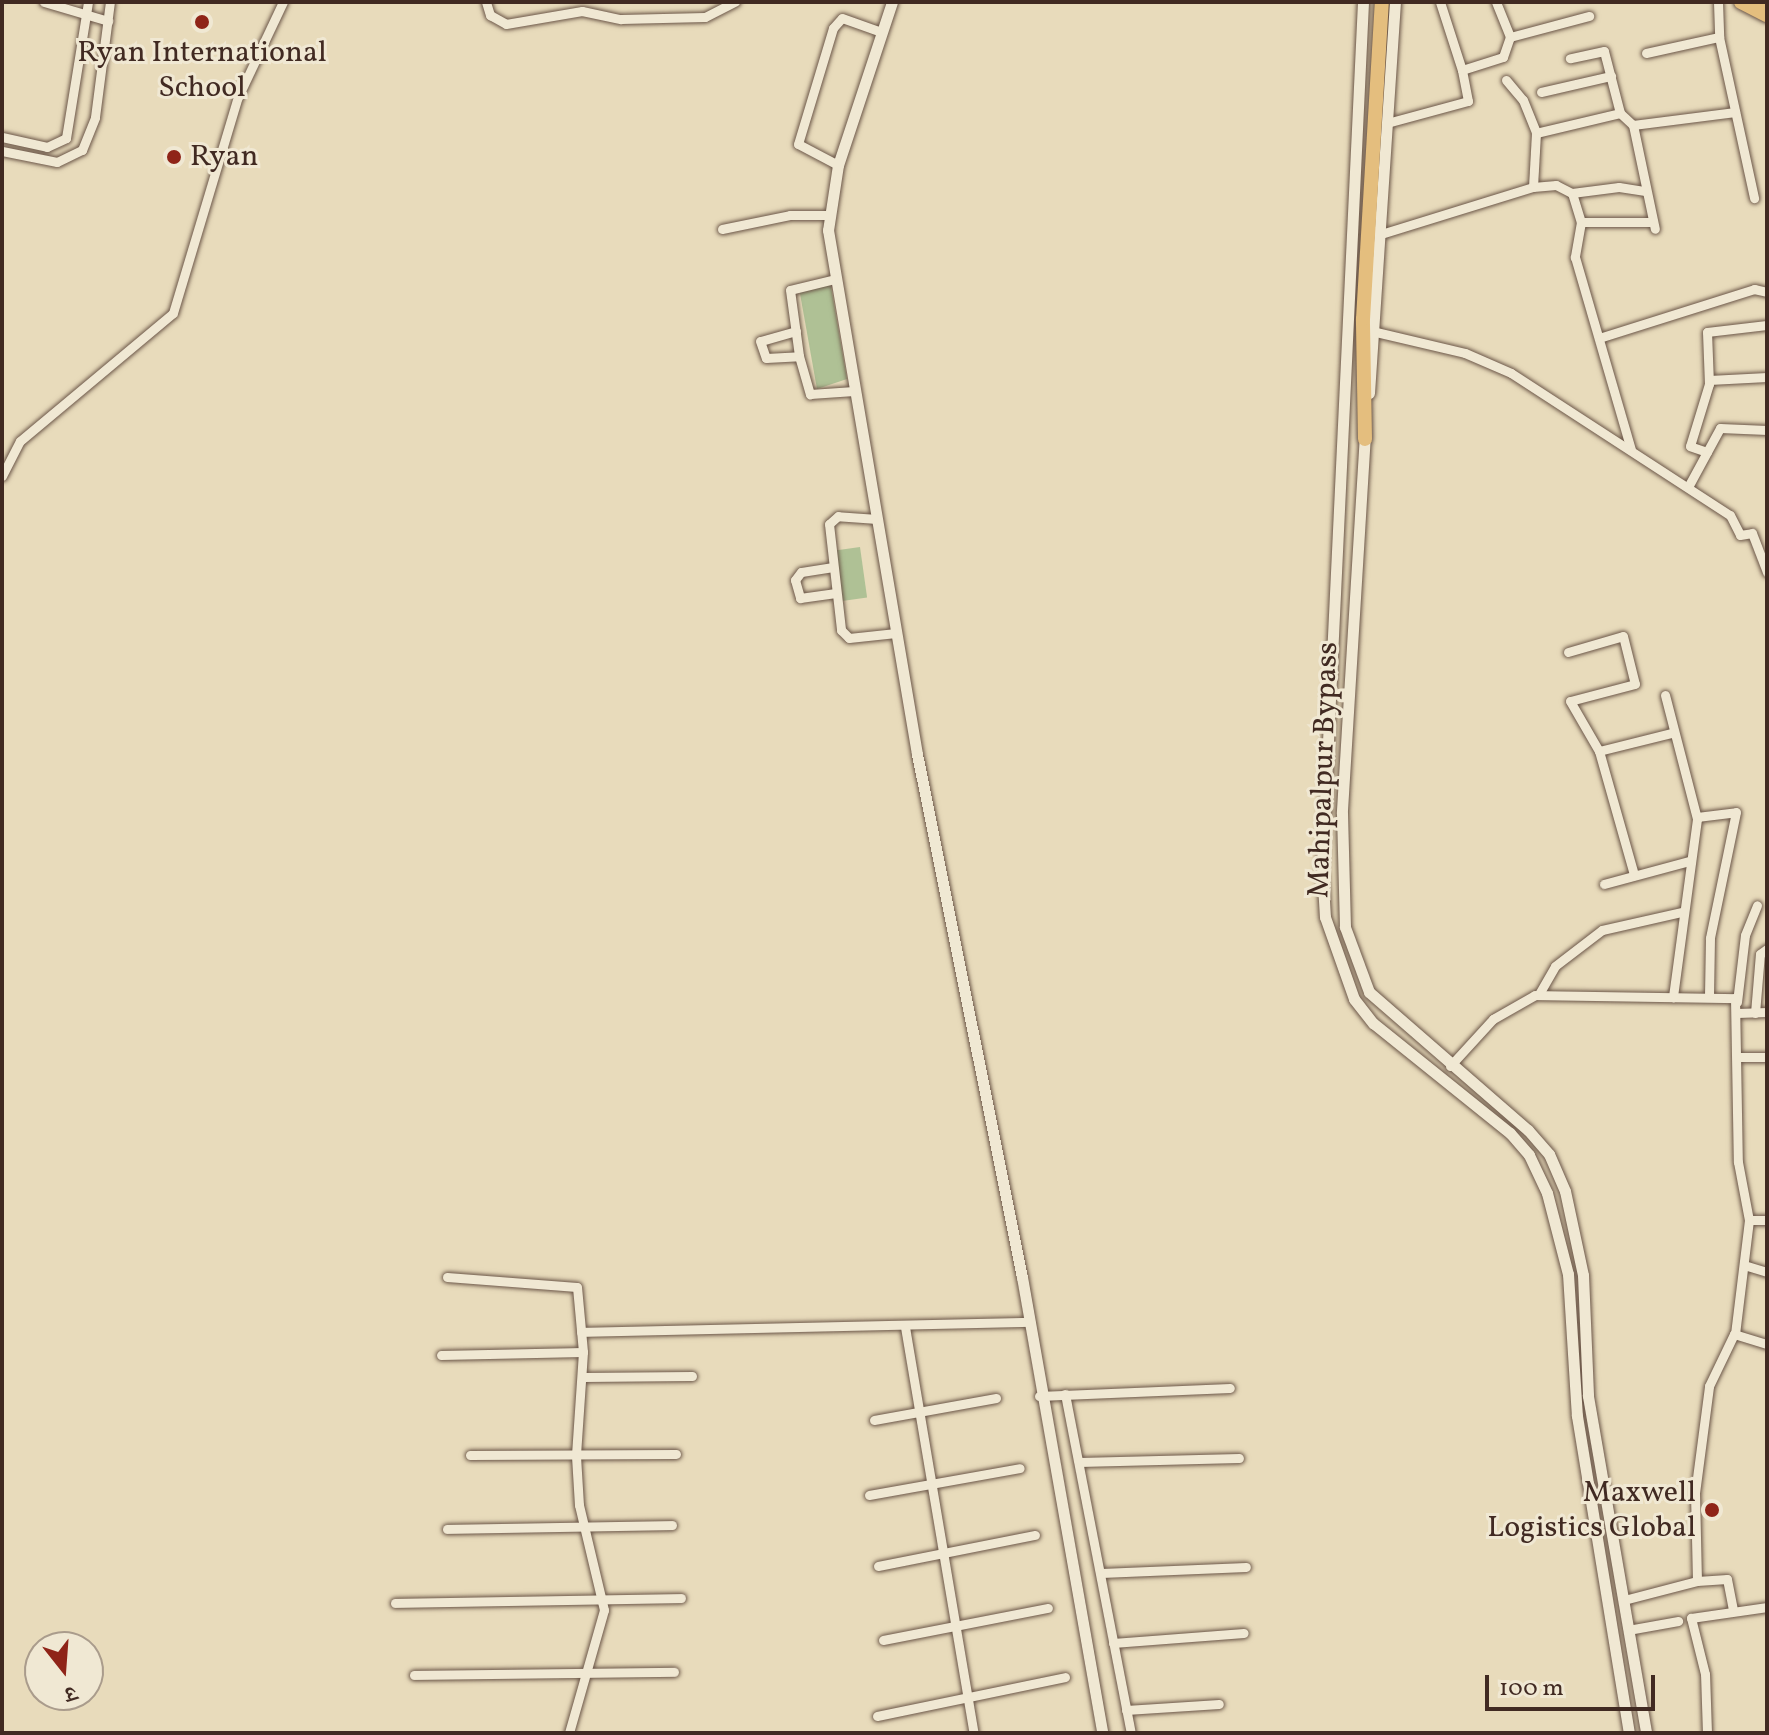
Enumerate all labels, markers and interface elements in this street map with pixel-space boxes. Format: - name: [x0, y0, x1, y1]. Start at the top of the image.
- marker: Ryan International School: [193, 13, 211, 31]
- place label: Ryan International School: [77, 35, 327, 106]
- place label: Ryan: [190, 139, 258, 175]
- marker: Ryan: [165, 148, 183, 166]
- street label: Mahipalpur Bypass: [1302, 641, 1346, 899]
- place label: Maxwell Logistics Global: [1487, 1475, 1696, 1546]
- marker: Maxwell Logistics Global: [1703, 1501, 1721, 1519]
- north arrow: [24, 1631, 104, 1711]
- scale bar: [1489, 1659, 1659, 1709]
- text: 100 m: [1499, 1672, 1564, 1706]
- text: उ: [61, 1676, 80, 1709]

